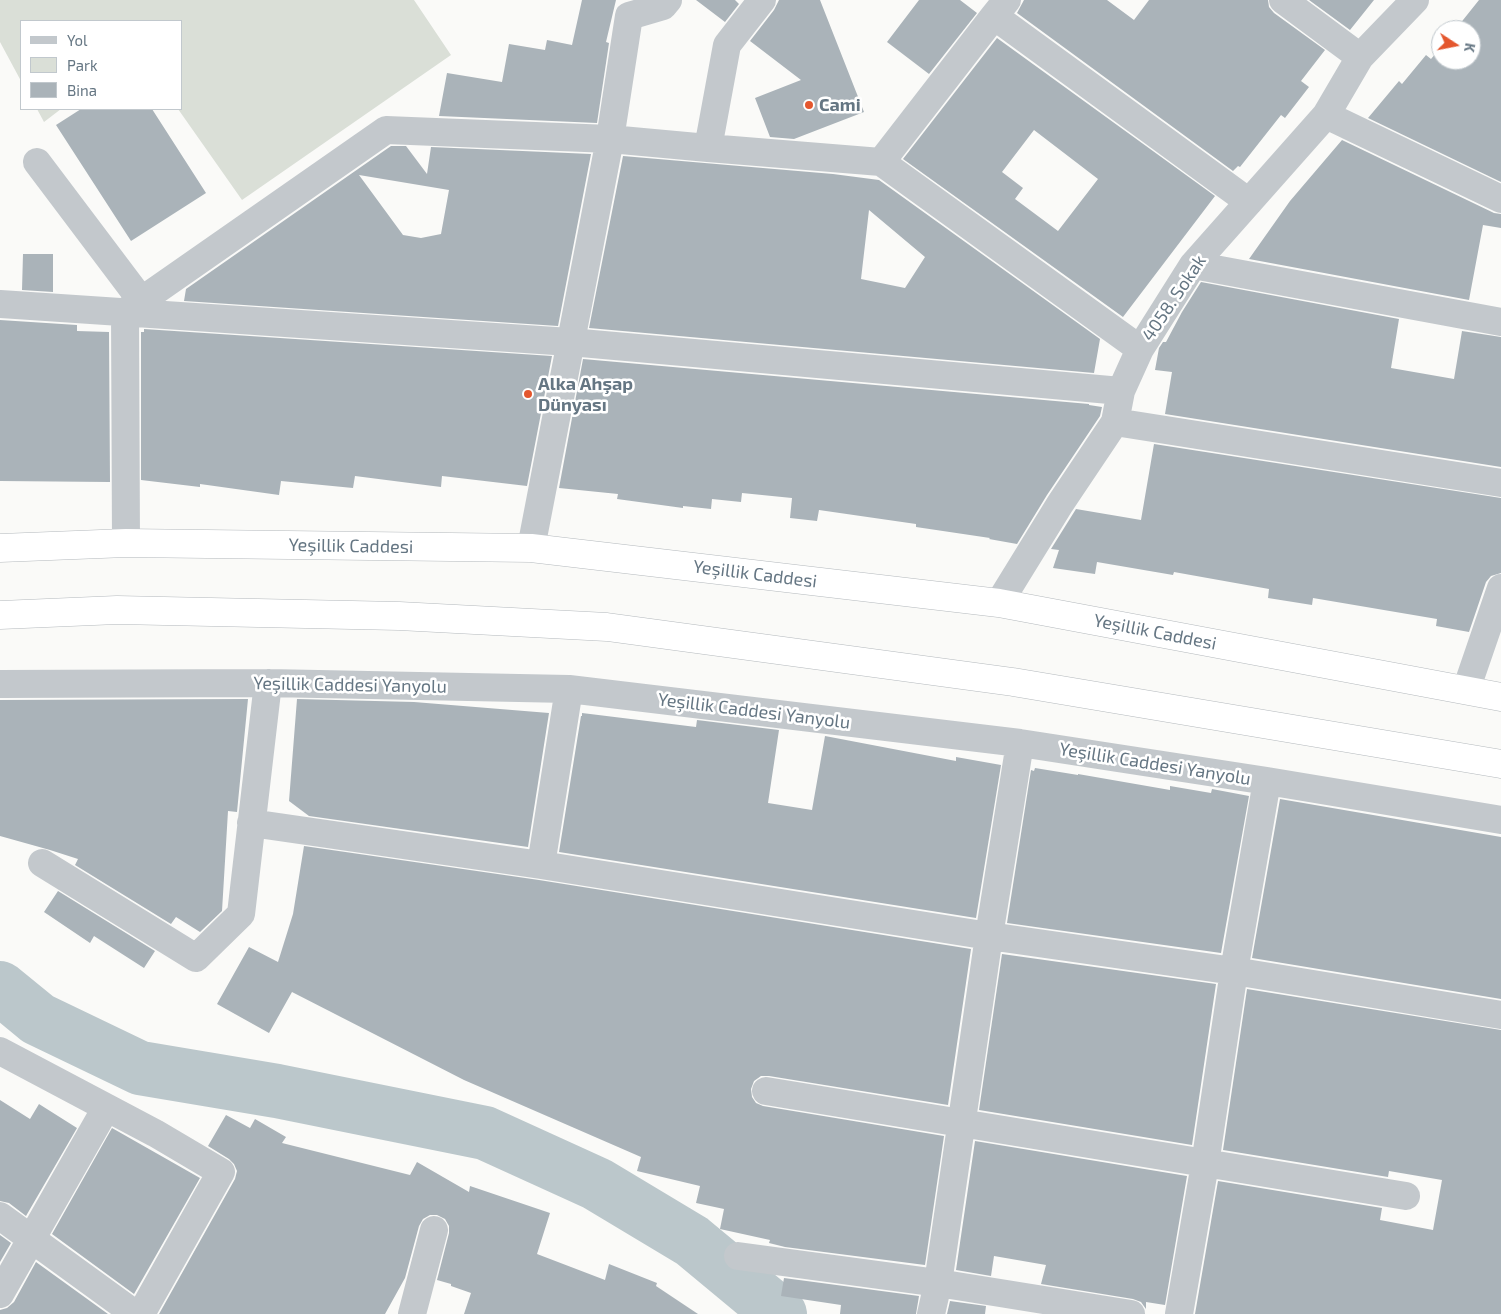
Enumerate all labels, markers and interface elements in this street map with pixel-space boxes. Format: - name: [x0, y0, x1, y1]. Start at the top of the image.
- legend: [20, 20, 182, 110]
- north arrow: [1431, 20, 1481, 70]
- text: Yol: [67, 31, 88, 49]
- text: K: [1461, 42, 1479, 54]
- text: Park: [67, 56, 98, 74]
- text: Bina: [67, 81, 97, 99]
- place label: Cami: [819, 94, 861, 116]
- marker: Cami: [803, 99, 815, 111]
- street label: 4058. Sokak: [1137, 251, 1211, 345]
- place label: Alka Ahşap Dünyası: [538, 373, 633, 416]
- marker: Alka Ahşap Dünyası: [522, 388, 534, 400]
- street label: Yeşillik Caddesi: [288, 534, 414, 558]
- street label: Yeşillik Caddesi: [692, 556, 818, 592]
- street label: Yeşillik Caddesi: [1092, 610, 1218, 654]
- street label: Yeşillik Caddesi Yanyolu: [253, 673, 447, 697]
- street label: Yeşillik Caddesi Yanyolu: [657, 688, 851, 734]
- street label: Yeşillik Caddesi Yanyolu: [1058, 738, 1252, 790]

